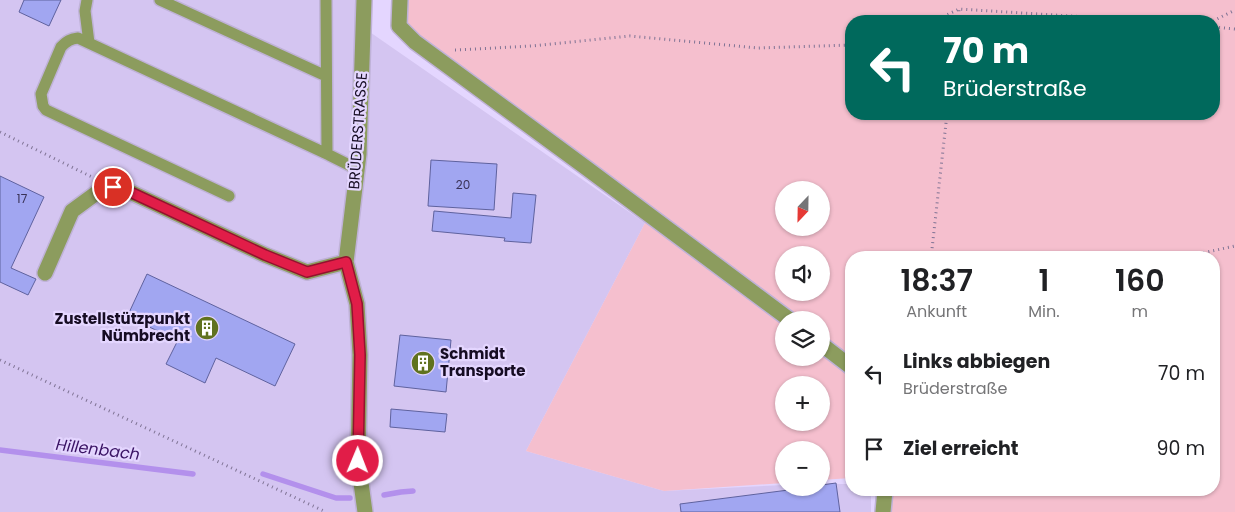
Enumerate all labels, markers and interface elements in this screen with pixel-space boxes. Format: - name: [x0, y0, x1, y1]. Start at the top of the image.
- text: 70 m: [943, 26, 1029, 75]
- icon: left: [860, 35, 925, 100]
- street label: BRÜDERSTRASSE: [343, 72, 372, 190]
- text: Brüderstraße: [943, 73, 1087, 104]
- pin: [92, 166, 134, 208]
- icon: arrive: [99, 173, 127, 201]
- house number: 20: [456, 176, 470, 193]
- north arrow: [775, 181, 830, 236]
- map controls: [775, 181, 830, 496]
- house number: 17: [17, 190, 28, 207]
- button: sound: [775, 246, 830, 301]
- text: 18:37: [900, 259, 973, 302]
- text: 1: [1039, 259, 1049, 302]
- text: 160: [1115, 259, 1165, 302]
- text: Ankunft: [906, 300, 967, 323]
- text: Min.: [1028, 300, 1060, 323]
- text: m: [1132, 300, 1148, 323]
- place label: Zustellstützpunkt Nümbrecht: [55, 308, 190, 346]
- button: layers: [775, 311, 830, 366]
- building icon: Zustellstützpunkt Nümbrecht: [194, 315, 220, 341]
- place label: Schmidt Transporte: [440, 343, 525, 381]
- text: Links abbiegen: [903, 348, 1050, 375]
- building icon: Schmidt Transporte: [410, 350, 436, 376]
- icon: left: [860, 360, 888, 388]
- text: 70 m: [1158, 360, 1205, 387]
- button: +: [775, 376, 830, 431]
- text: Brüderstraße: [903, 377, 1008, 400]
- water label: Hillenbach: [55, 433, 141, 466]
- position arrow: [331, 434, 383, 486]
- icon: arrive: [860, 435, 888, 463]
- text: Ziel erreicht: [903, 435, 1019, 462]
- text: 90 m: [1156, 435, 1205, 462]
- button: −: [775, 441, 830, 496]

